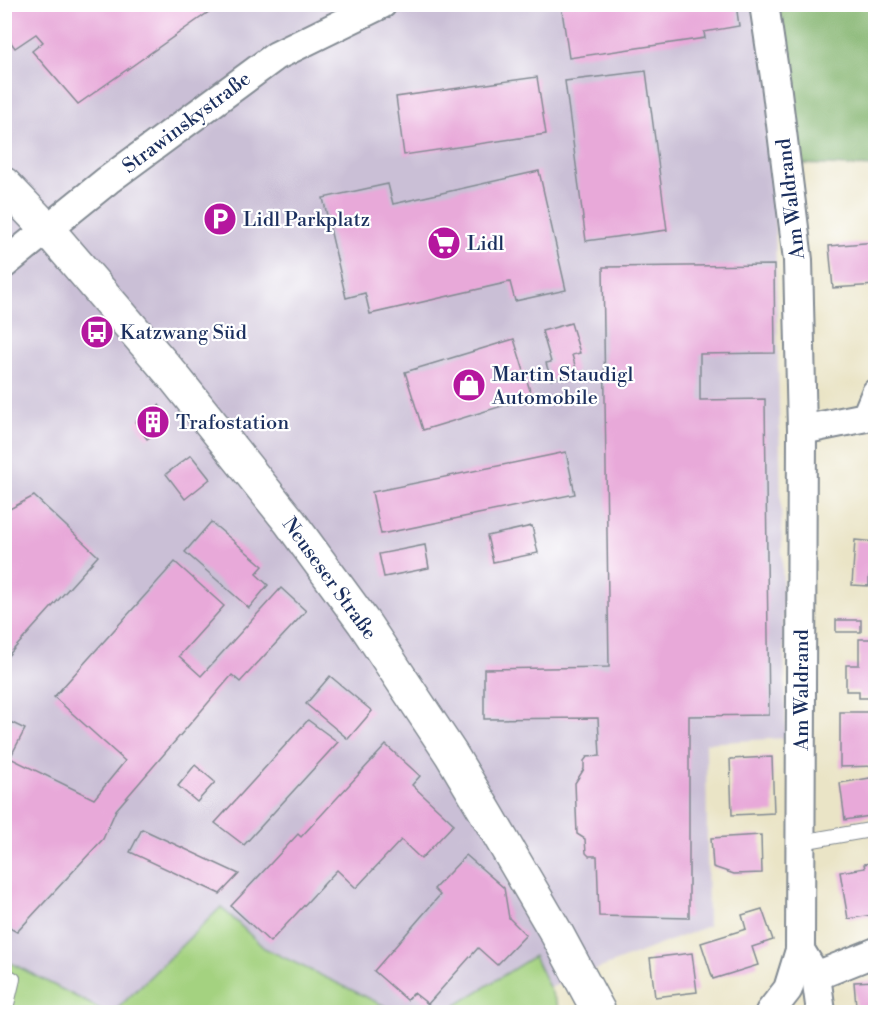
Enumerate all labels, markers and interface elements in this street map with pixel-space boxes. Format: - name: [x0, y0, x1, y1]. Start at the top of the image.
- street label: Strawinskystraße: [118, 67, 256, 180]
- street label: Am Waldrand: [772, 136, 811, 262]
- parking icon: Lidl Parkplatz: [202, 201, 238, 237]
- place label: Lidl Parkplatz: [243, 208, 370, 233]
- supermarket icon: Lidl: [426, 225, 462, 261]
- place label: Lidl: [467, 232, 504, 257]
- bus stop icon: Katzwang Süd: [79, 314, 115, 350]
- place label: Katzwang Süd: [120, 321, 247, 346]
- place label: Martin Staudigl Automobile: [491, 363, 633, 411]
- shop icon: Martin Staudigl Automobile: [451, 367, 487, 403]
- building icon: Trafostation: [135, 404, 171, 440]
- place label: Trafostation: [176, 411, 289, 436]
- street label: Neuseser Straße: [276, 513, 382, 645]
- street label: Am Waldrand: [790, 629, 815, 752]

